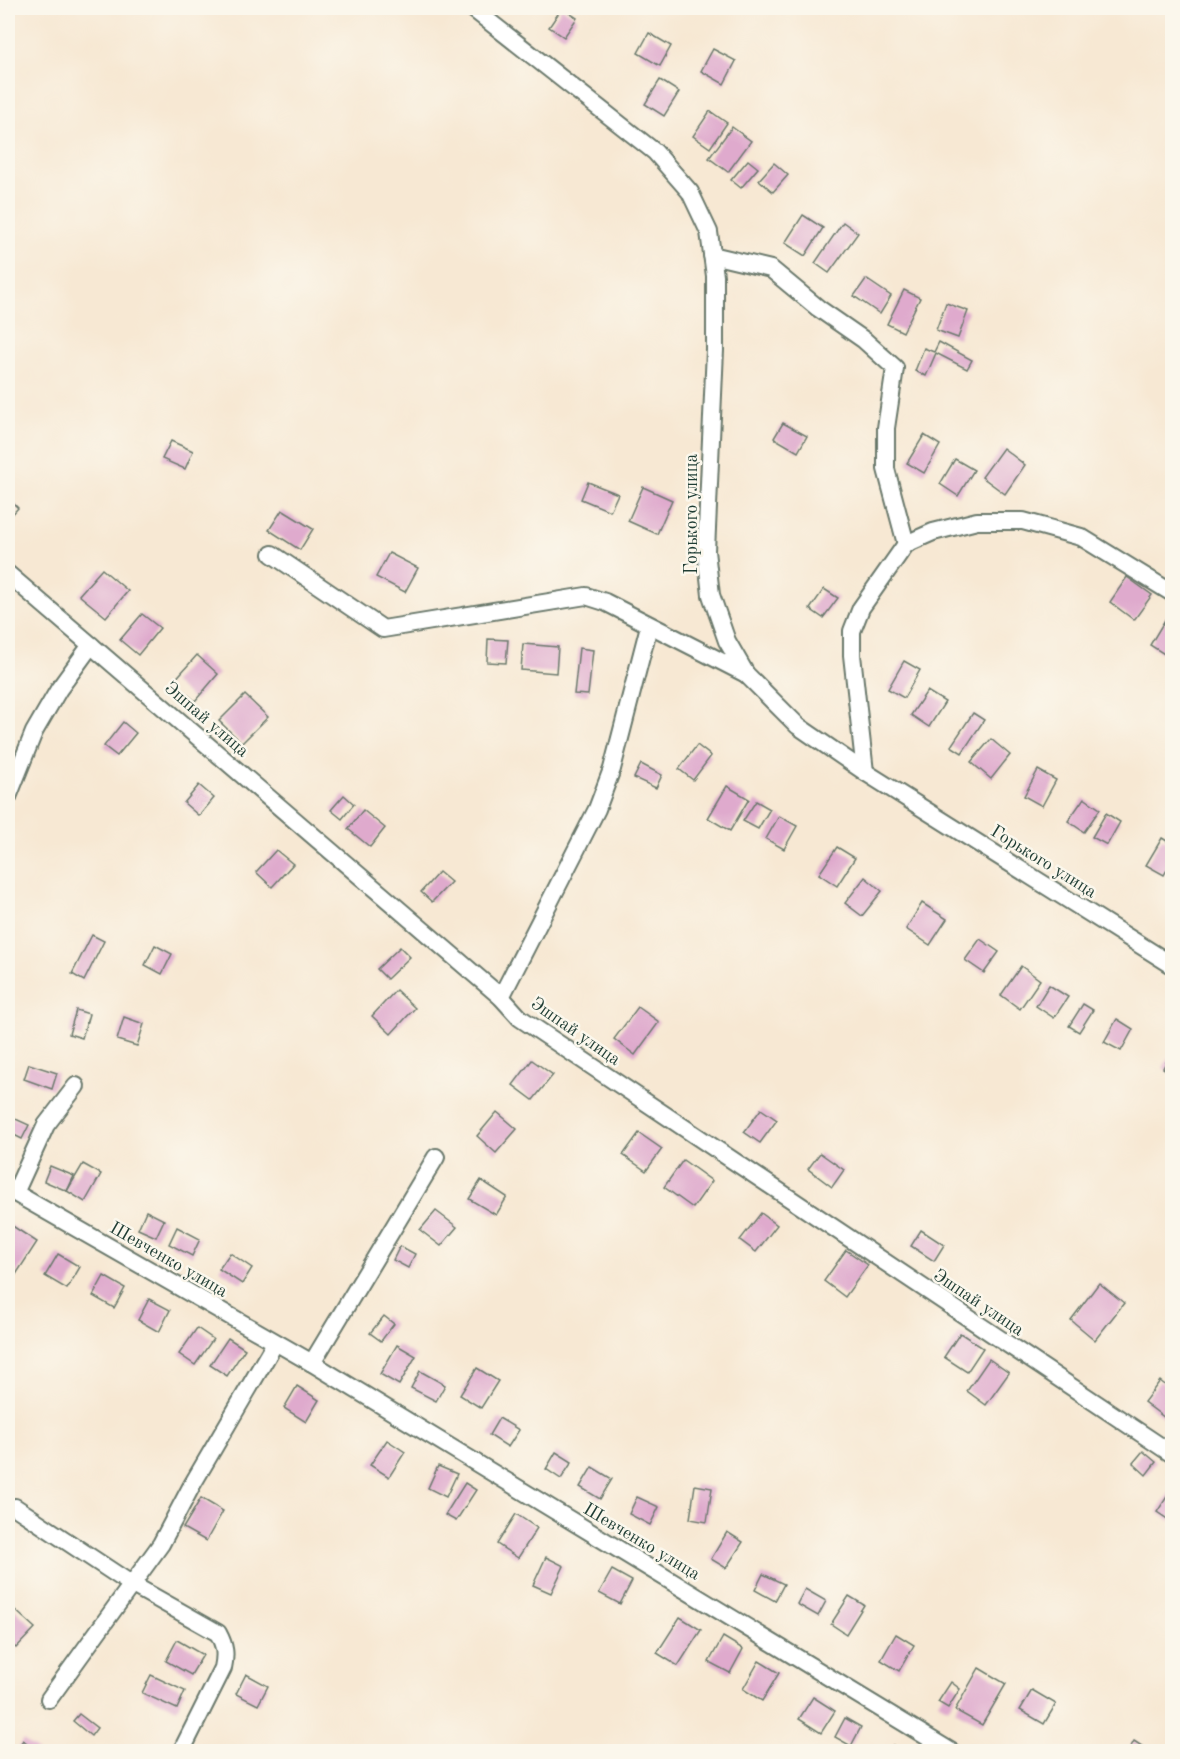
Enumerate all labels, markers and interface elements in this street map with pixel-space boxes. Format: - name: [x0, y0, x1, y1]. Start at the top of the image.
- street label: Горького улица: [683, 453, 701, 575]
- street label: Эшпай улица: [161, 679, 252, 761]
- street label: Горького улица: [987, 822, 1100, 902]
- street label: Эшпай улица: [527, 994, 624, 1069]
- street label: Шевченко улица: [106, 1219, 231, 1301]
- street label: Эшпай улица: [930, 1266, 1027, 1340]
- street label: Шевченко улица: [580, 1500, 703, 1584]

